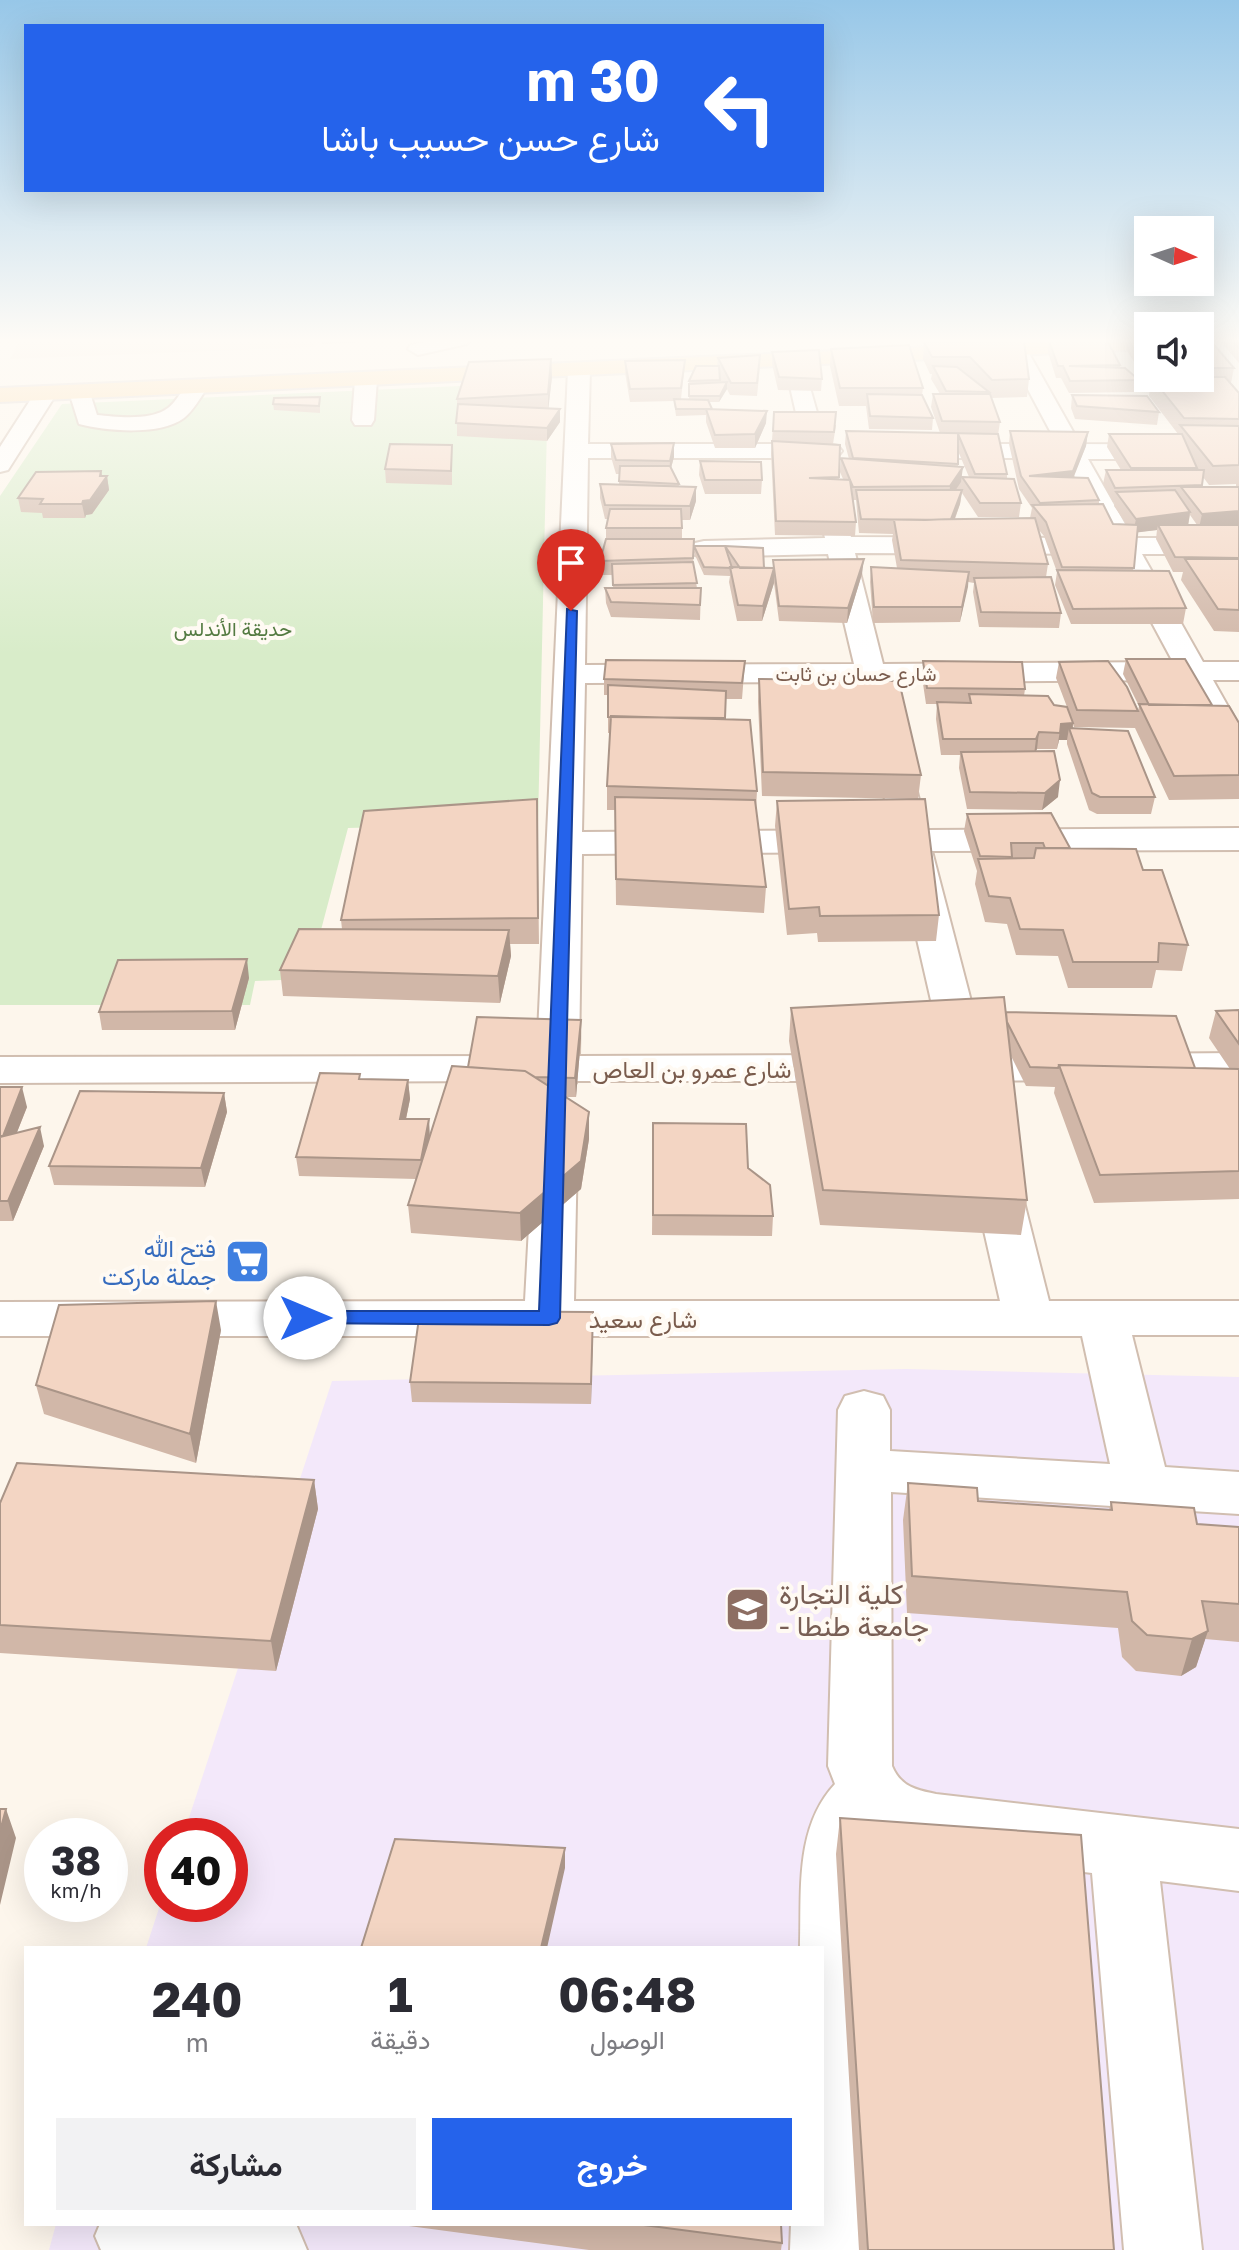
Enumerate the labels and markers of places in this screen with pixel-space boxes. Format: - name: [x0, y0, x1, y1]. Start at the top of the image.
- pin: [537, 529, 605, 611]
- place label: فتح الله جملة ماركت: [102, 1233, 216, 1292]
- supermarket icon: فتح الله جملة ماركت: [223, 1237, 271, 1285]
- place label: كلية التجارة - جامعة طنطا: [779, 1577, 929, 1643]
- school or university icon: كلية التجارة - جامعة طنطا: [724, 1585, 772, 1633]

